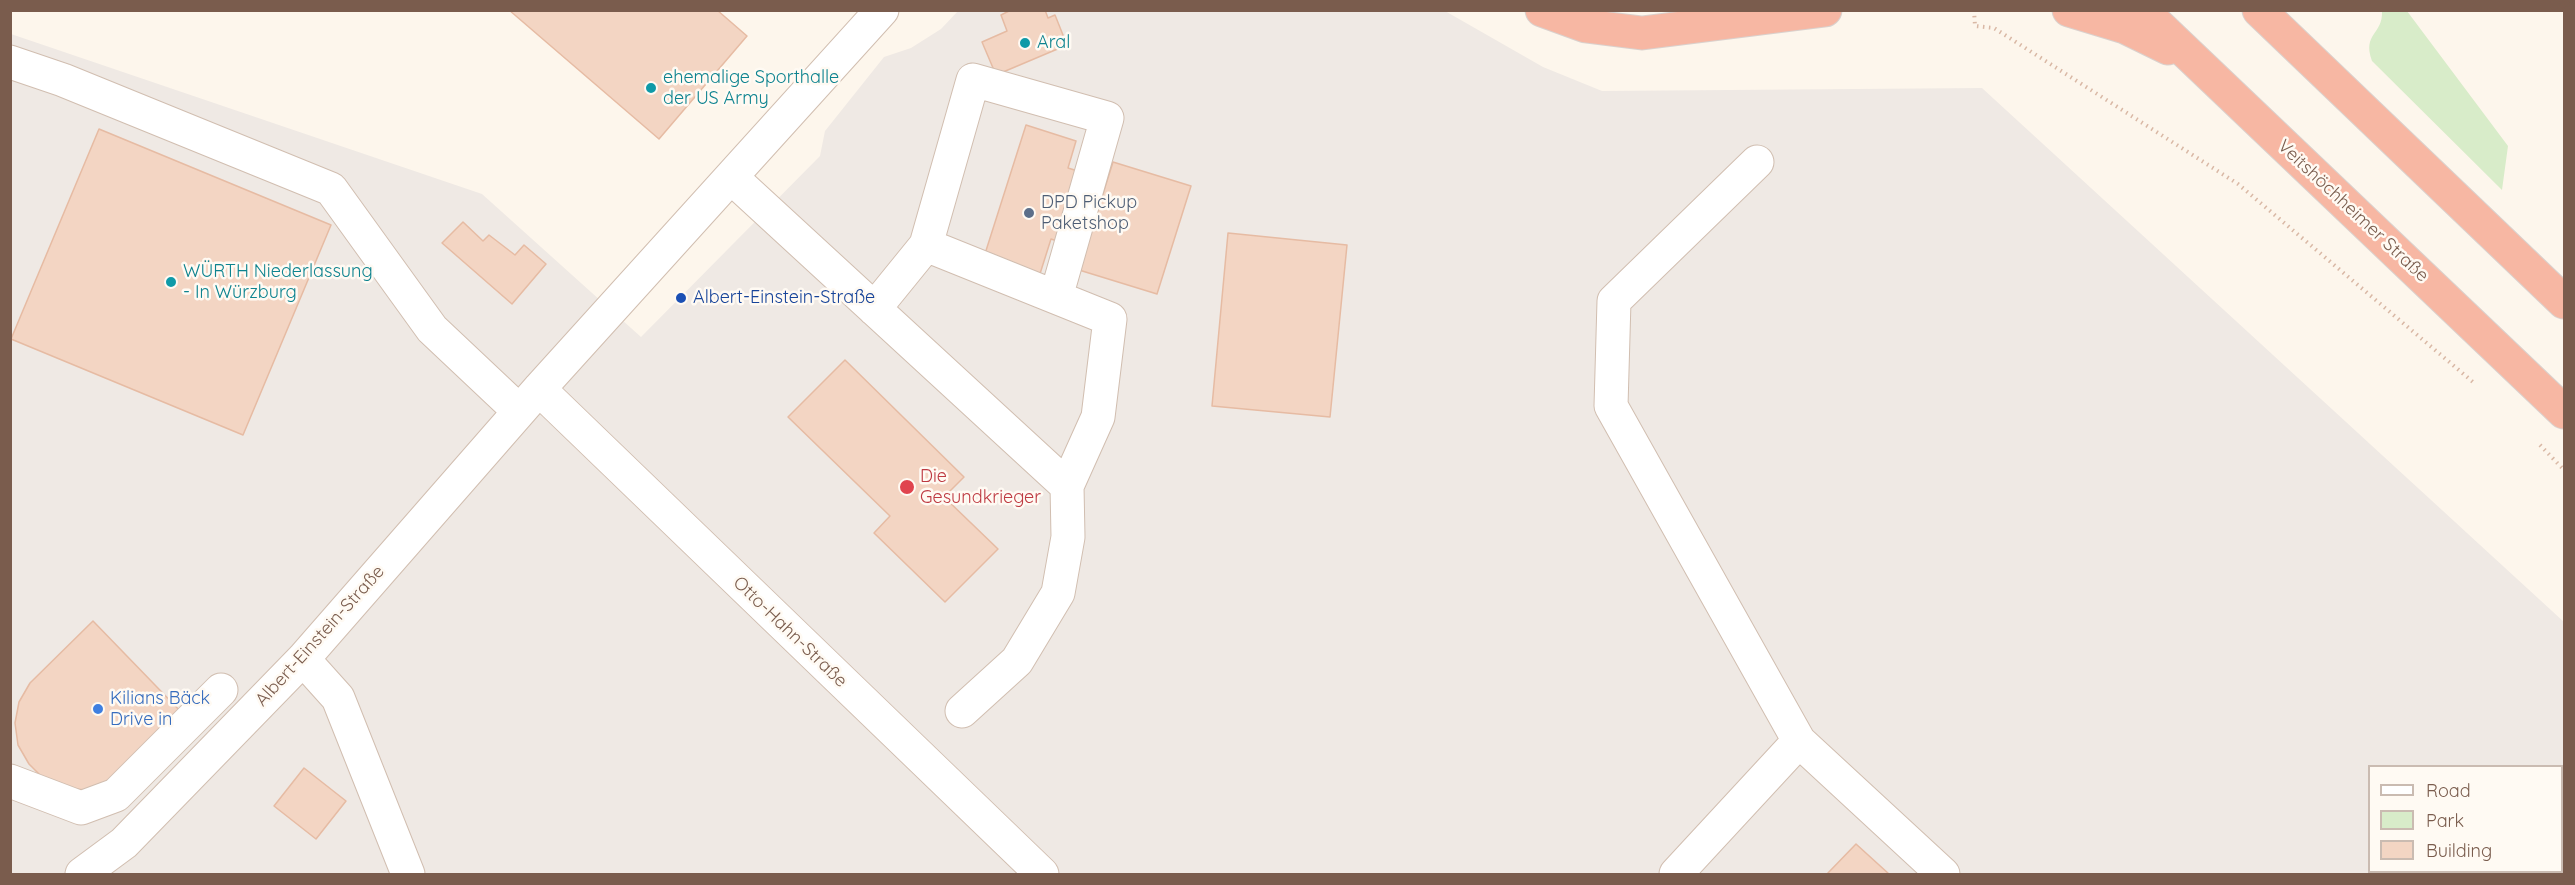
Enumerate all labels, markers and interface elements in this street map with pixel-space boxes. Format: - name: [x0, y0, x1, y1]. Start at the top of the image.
- place label: Aral: [1037, 32, 1070, 54]
- marker: Aral: [1018, 36, 1032, 50]
- place label: ehemalige Sporthalle der US Army: [663, 67, 839, 110]
- marker: ehemalige Sporthalle der US Army: [644, 81, 658, 95]
- street label: Veitshöchheimer Straße: [2273, 135, 2433, 287]
- place label: DPD Pickup Paketshop: [1041, 192, 1137, 234]
- marker: DPD Pickup Paketshop: [1022, 206, 1036, 220]
- place label: WÜRTH Niederlassung - In Würzburg: [183, 261, 373, 304]
- marker: WÜRTH Niederlassung - In Würzburg: [164, 275, 178, 289]
- place label: Albert-Einstein-Straße: [693, 287, 875, 309]
- marker: Albert-Einstein-Straße: [674, 291, 688, 305]
- place label: Die Gesundkrieger: [920, 466, 1041, 508]
- marker: Die Gesundkrieger: [898, 478, 916, 496]
- street label: Albert-Einstein-Straße: [251, 561, 389, 711]
- street label: Otto-Hahn-Straße: [728, 572, 852, 692]
- place label: Kilians Bäck Drive in: [110, 688, 210, 730]
- marker: Kilians Bäck Drive in: [91, 702, 105, 716]
- legend: [2368, 765, 2563, 873]
- text: Road: [2426, 779, 2471, 802]
- text: Park: [2426, 809, 2464, 832]
- text: Building: [2426, 839, 2492, 862]

